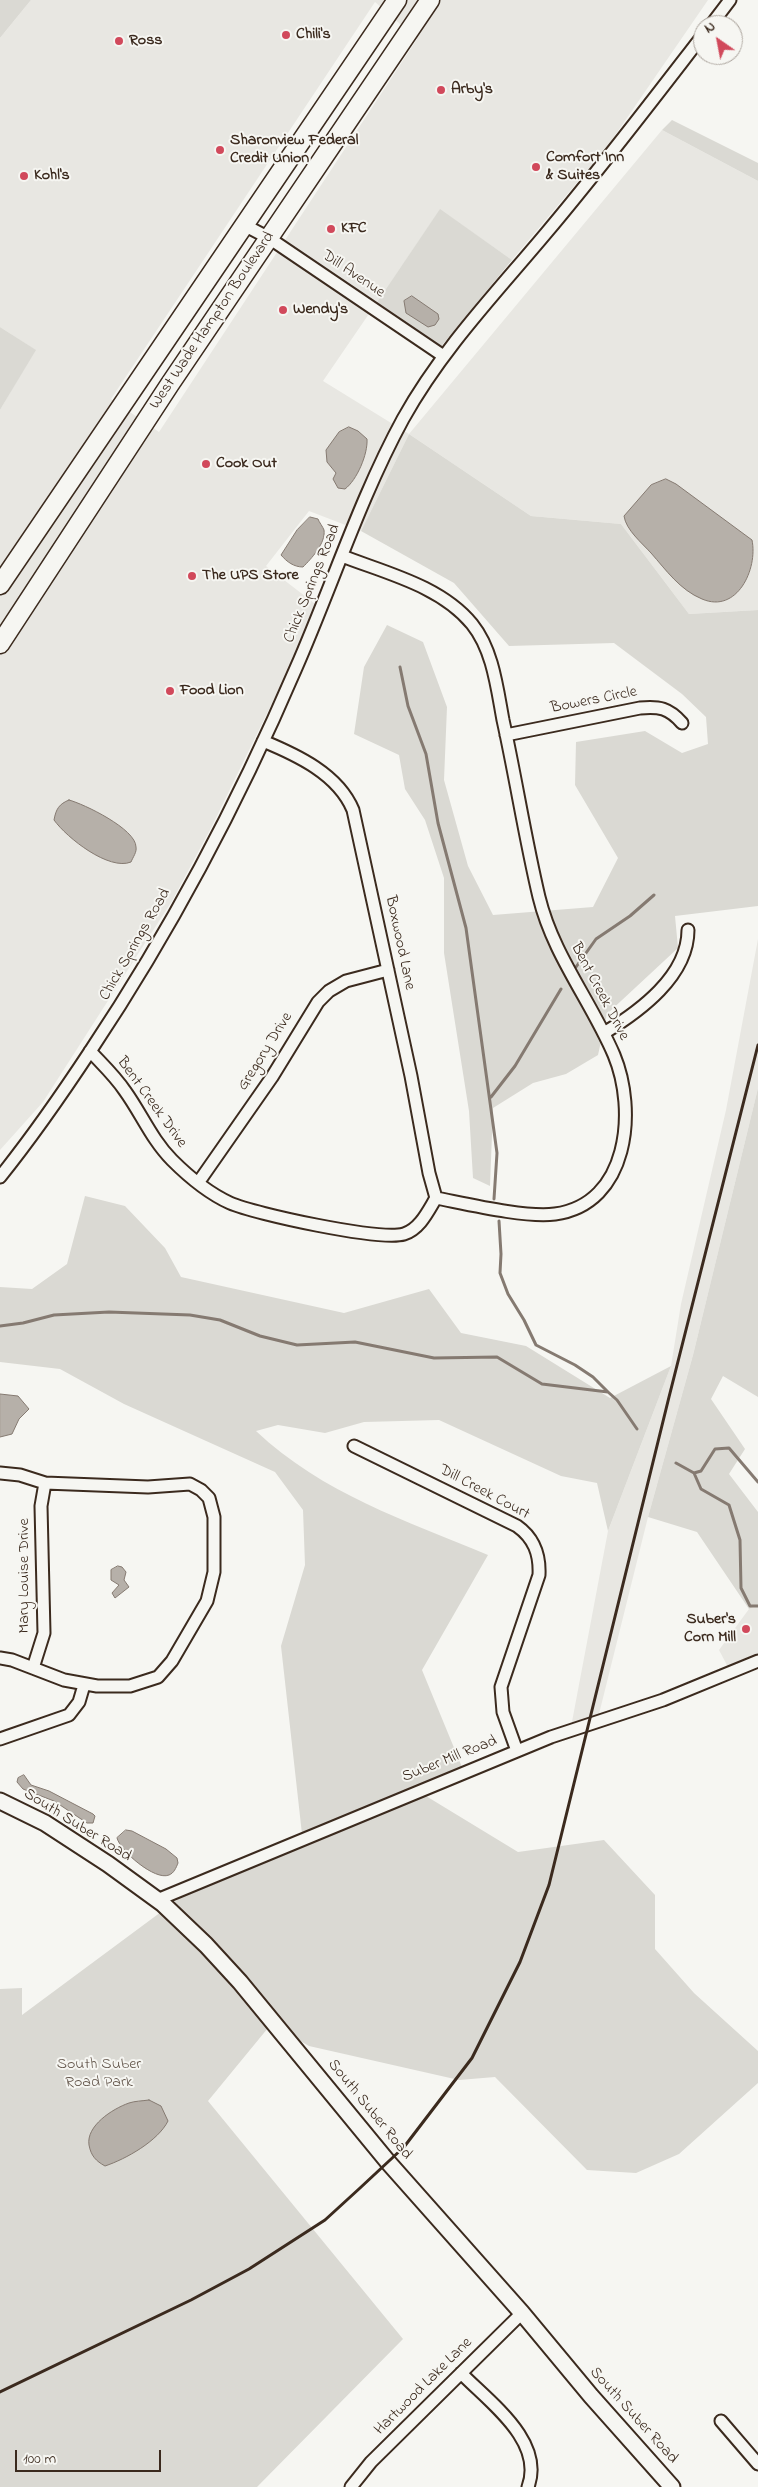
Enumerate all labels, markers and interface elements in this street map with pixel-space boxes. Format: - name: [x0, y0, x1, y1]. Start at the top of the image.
- north arrow: [693, 15, 743, 65]
- text: N: [700, 16, 720, 39]
- place label: Chili's: [296, 25, 331, 45]
- marker: Chili's: [280, 29, 292, 41]
- place label: Ross: [129, 31, 162, 51]
- marker: Ross: [113, 35, 125, 47]
- place label: Arby's: [451, 80, 493, 100]
- marker: Arby's: [435, 84, 447, 96]
- place label: Sharonview Federal Credit Union: [230, 131, 358, 169]
- marker: Sharonview Federal Credit Union: [214, 144, 226, 156]
- place label: Comfort Inn & Suites: [546, 148, 624, 186]
- marker: Comfort Inn & Suites: [530, 161, 542, 173]
- place label: Kohl's: [34, 166, 70, 186]
- marker: Kohl's: [18, 170, 30, 182]
- place label: KFC: [341, 219, 367, 239]
- marker: KFC: [325, 223, 337, 235]
- street label: West Wade Hampton Boulevard: [146, 229, 280, 413]
- street label: Dill Avenue: [318, 247, 388, 303]
- place label: Wendy's: [293, 300, 348, 320]
- marker: Wendy's: [277, 304, 289, 316]
- place label: Cook Out: [216, 454, 277, 474]
- marker: Cook Out: [200, 458, 212, 470]
- street label: Chick Springs Road: [280, 522, 346, 646]
- place label: The UPS Store: [202, 566, 299, 586]
- marker: The UPS Store: [186, 570, 198, 582]
- place label: Food Lion: [180, 681, 244, 701]
- street label: Bowers Circle: [549, 683, 639, 719]
- marker: Food Lion: [164, 685, 176, 697]
- street label: Chick Springs Road: [96, 886, 176, 1004]
- street label: Boxwood Lane: [380, 894, 418, 992]
- street label: Bent Creek Drive: [565, 940, 633, 1044]
- street label: Gregory Drive: [234, 1009, 298, 1095]
- street label: Bent Creek Drive: [112, 1054, 190, 1152]
- street label: Dill Creek Court: [436, 1461, 532, 1525]
- street label: Mary Louise Drive: [15, 1518, 35, 1634]
- place label: Suber's Corn Mill: [684, 1610, 736, 1648]
- marker: Suber's Corn Mill: [740, 1623, 752, 1635]
- street label: Suber Mill Road: [400, 1732, 500, 1788]
- street label: South Suber Road: [20, 1785, 134, 1867]
- park label: South Suber Road Park: [57, 2055, 141, 2093]
- street label: South Suber Road: [323, 2056, 415, 2164]
- street label: Hartwood Lake Lane: [371, 2334, 477, 2440]
- street label: South Suber Road: [585, 2364, 681, 2468]
- scale bar: [18, 2440, 164, 2472]
- text: 100 m: [23, 2448, 56, 2470]

